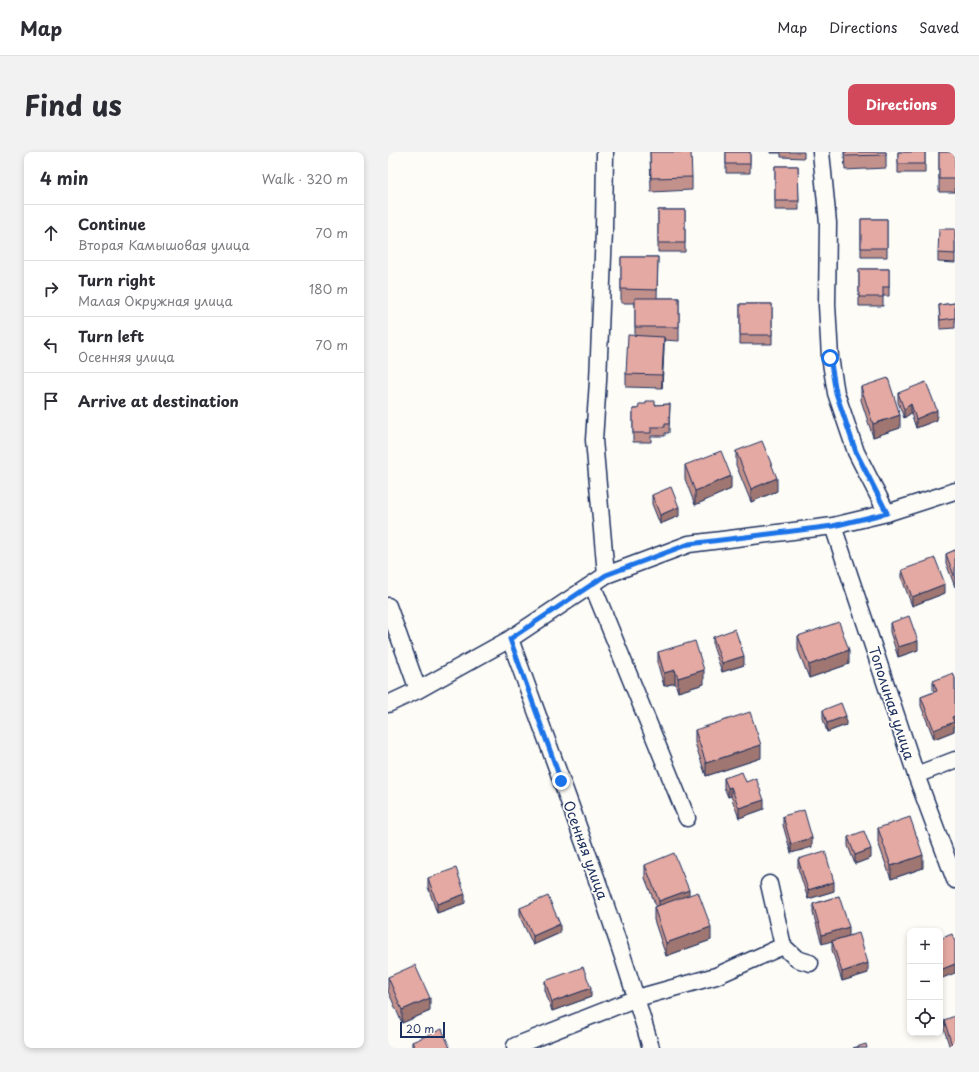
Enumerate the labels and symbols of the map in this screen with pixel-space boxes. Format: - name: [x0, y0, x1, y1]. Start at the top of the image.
- route start: [821, 349, 839, 367]
- street label: Тополиная улица: [864, 644, 920, 763]
- route end: [552, 772, 570, 790]
- street label: Осенняя улица: [558, 798, 614, 903]
- scale bar: [400, 1020, 445, 1039]

